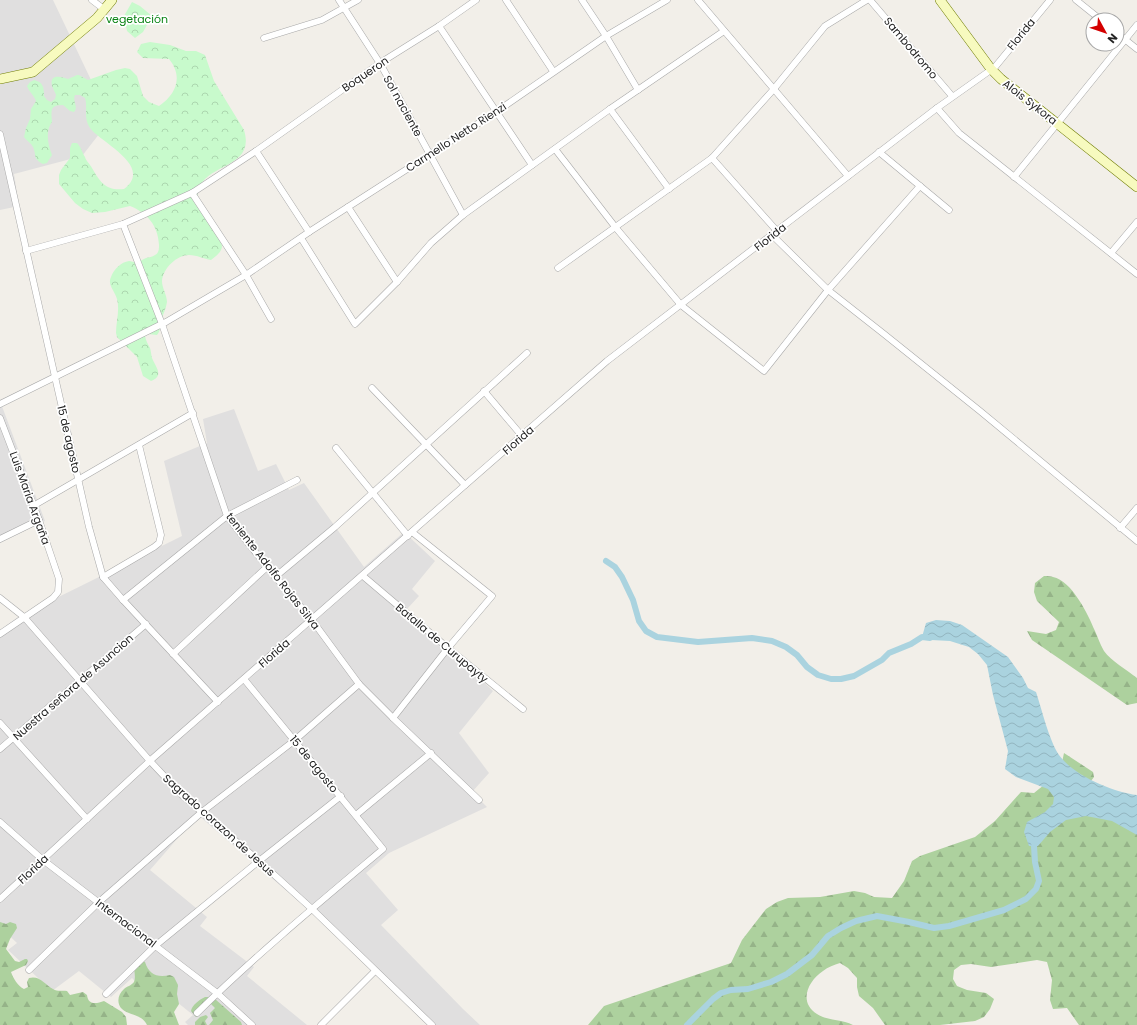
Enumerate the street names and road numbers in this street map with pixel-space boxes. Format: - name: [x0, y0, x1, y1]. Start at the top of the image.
- street label: Sambodromo: [880, 13, 942, 83]
- street label: Florida: [1003, 15, 1039, 53]
- street label: Boqueron: [338, 52, 392, 96]
- street label: Sol naciente: [380, 73, 426, 140]
- street label: Alois Sykora: [999, 76, 1061, 128]
- street label: Carmello Netto Rienzi: [403, 98, 510, 176]
- street label: Florida: [751, 219, 789, 255]
- street label: 15 de agosto: [53, 403, 85, 475]
- street label: Florida: [499, 422, 537, 458]
- street label: Luis Maria Argaña: [6, 449, 54, 547]
- street label: teniente Adolfo Rojas Silva: [222, 509, 324, 633]
- street label: Batalla de Curupayty: [392, 599, 492, 687]
- street label: Nuestra señora de Asuncion: [9, 630, 137, 744]
- street label: Florida: [255, 635, 293, 671]
- street label: 15 de agosto: [286, 732, 342, 796]
- street label: Sagrado corazon de Jesus: [159, 770, 279, 880]
- street label: Florida: [14, 851, 52, 887]
- street label: Internacional: [92, 895, 160, 951]

